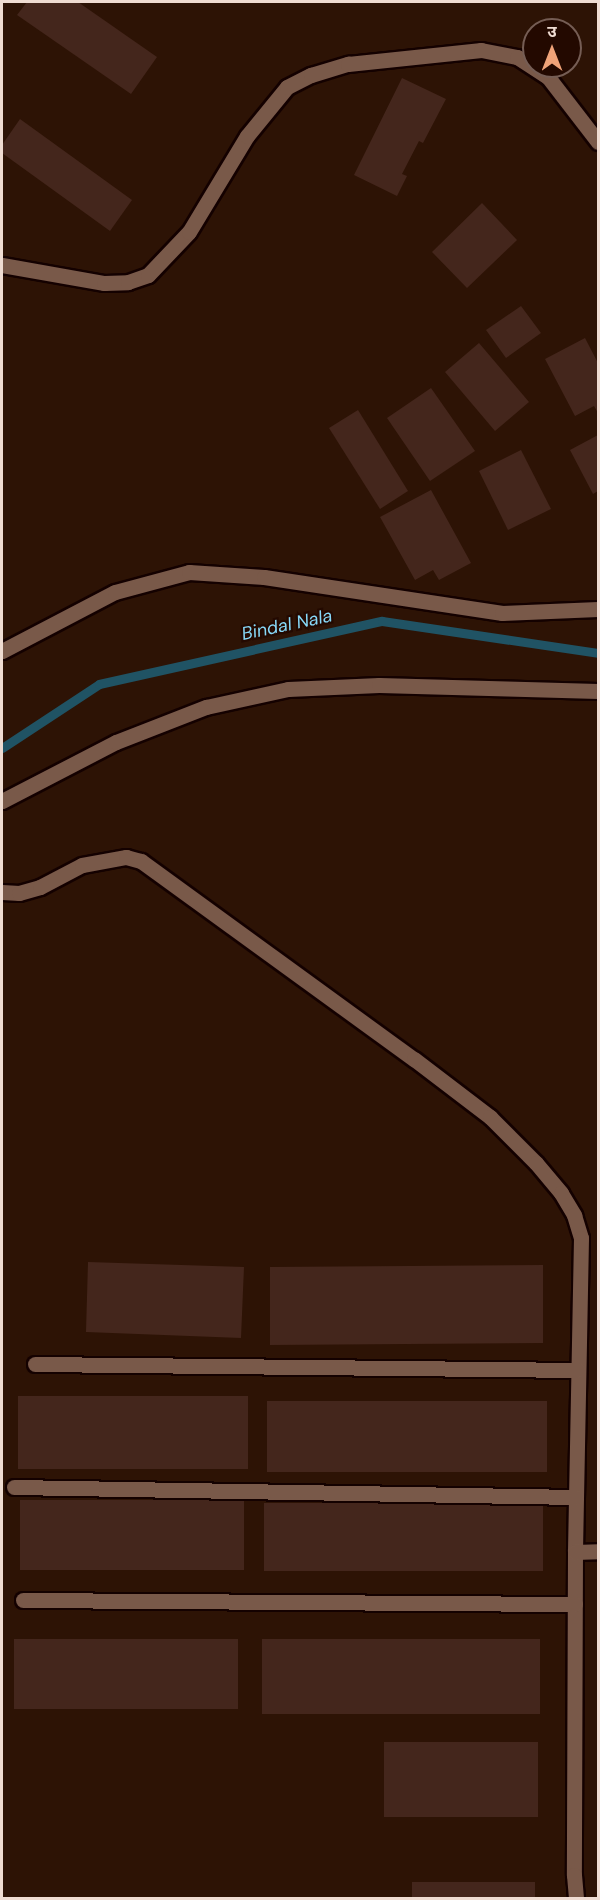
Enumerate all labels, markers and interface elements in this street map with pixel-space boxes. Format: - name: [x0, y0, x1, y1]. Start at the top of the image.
- north arrow: [522, 18, 582, 78]
- text: उ: [547, 21, 557, 42]
- water label: Bindal Nala: [240, 605, 334, 645]

